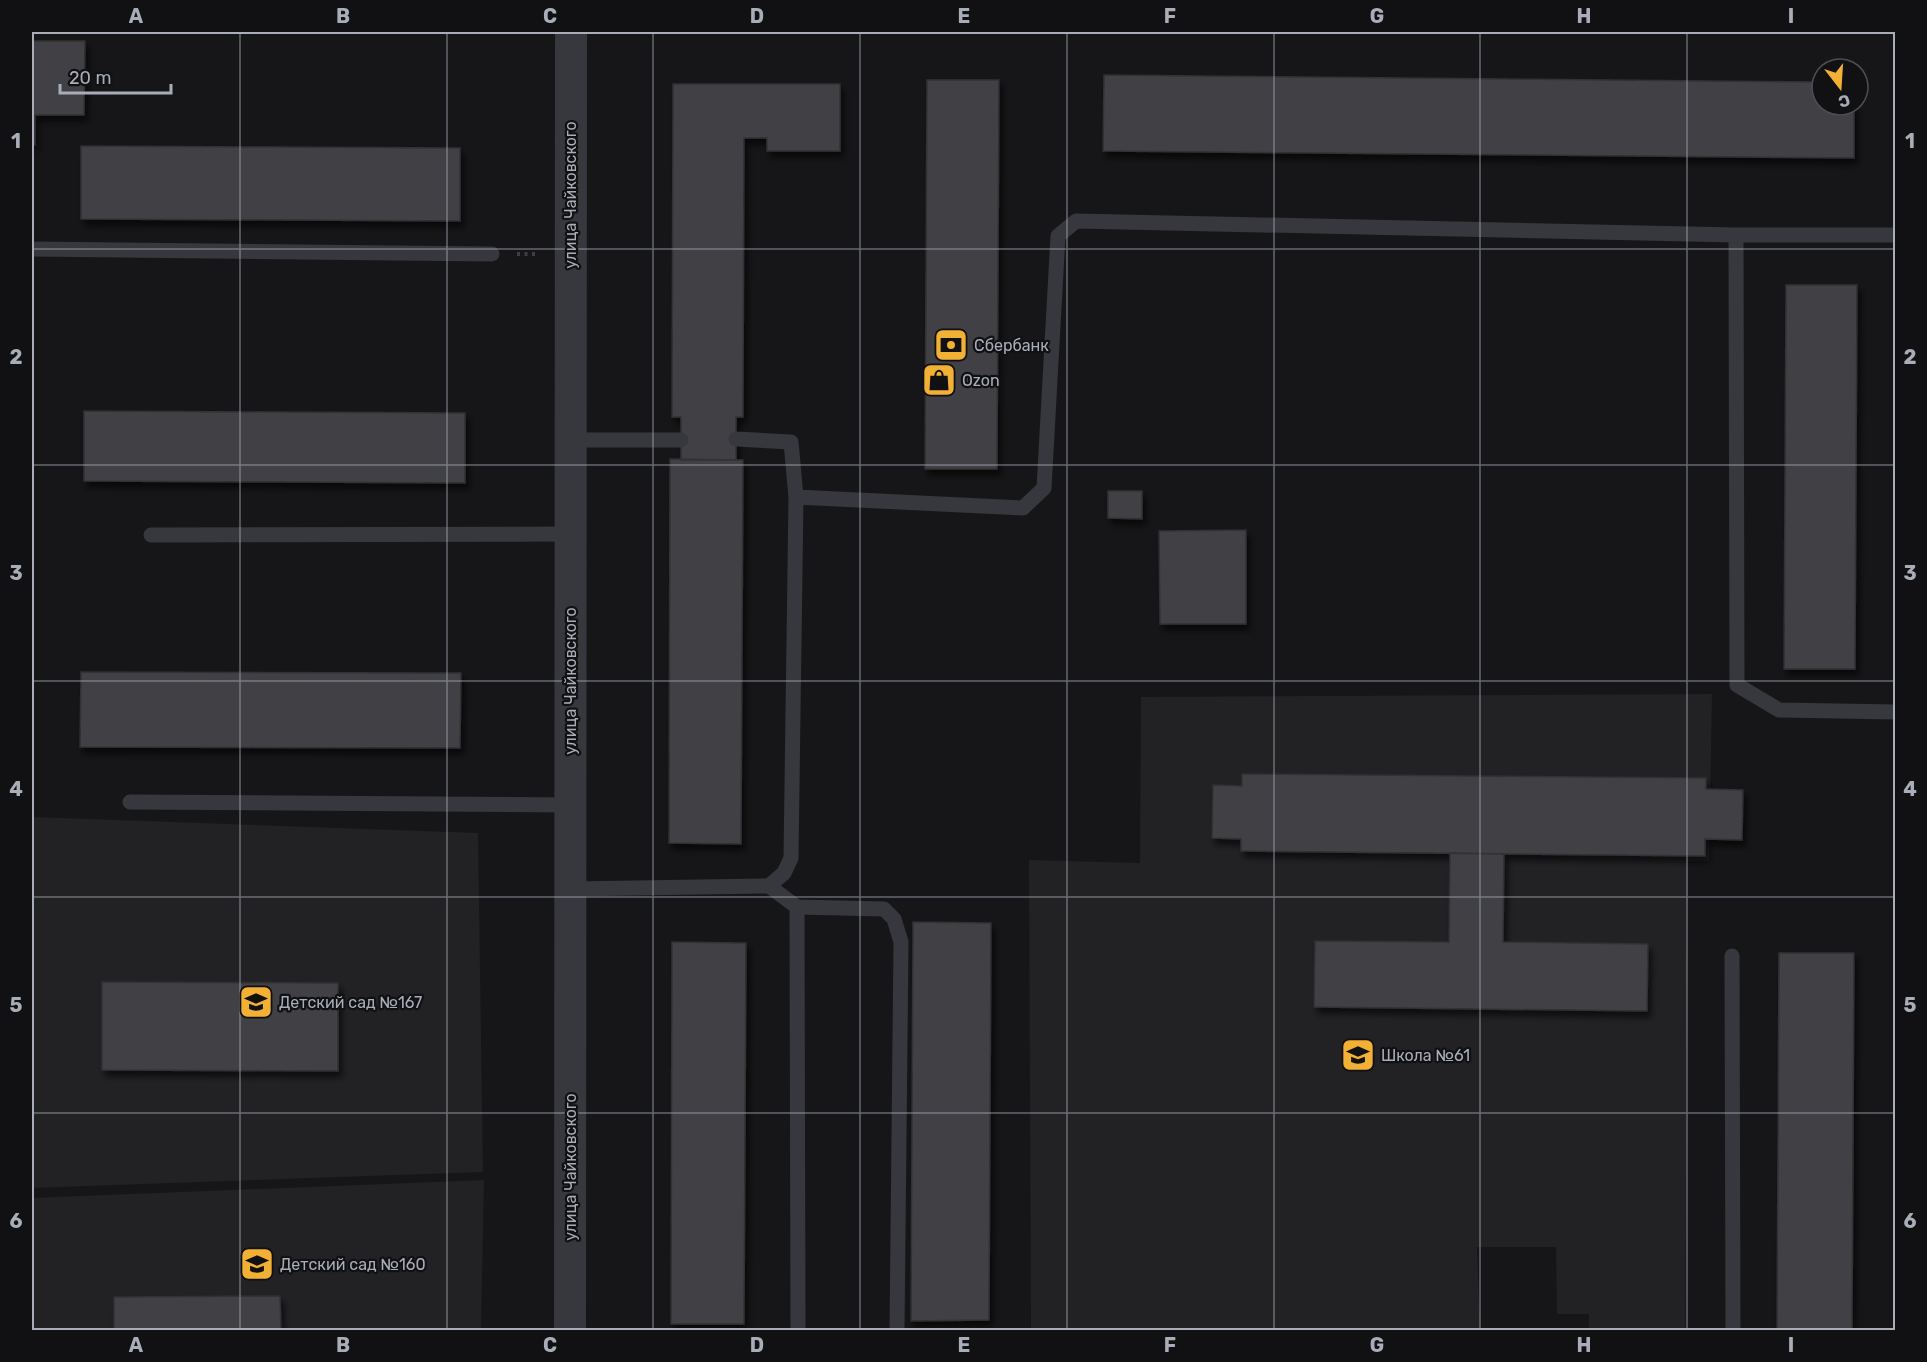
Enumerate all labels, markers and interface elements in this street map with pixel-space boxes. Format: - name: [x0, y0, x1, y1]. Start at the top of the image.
- text: A: [129, 4, 144, 28]
- text: B: [336, 4, 350, 28]
- text: C: [543, 4, 557, 28]
- text: D: [750, 4, 764, 28]
- text: E: [958, 4, 970, 28]
- text: F: [1164, 4, 1176, 28]
- text: G: [1370, 4, 1384, 28]
- text: H: [1577, 4, 1591, 28]
- text: I: [1788, 4, 1794, 28]
- scale bar: [60, 57, 171, 95]
- north arrow: [1810, 57, 1870, 117]
- text: 20 m: [69, 67, 111, 89]
- text: С: [1836, 90, 1852, 112]
- street label: улица Чайковского: [561, 121, 580, 269]
- text: 1: [11, 129, 21, 153]
- text: 1: [1905, 129, 1915, 153]
- bank icon: Сбербанк: [933, 327, 969, 363]
- place label: Сбербанк: [974, 336, 1049, 355]
- text: 2: [10, 345, 23, 369]
- text: 2: [1904, 345, 1917, 369]
- shop icon: Ozon: [921, 362, 957, 398]
- place label: Ozon: [962, 371, 1000, 390]
- text: 3: [9, 561, 23, 585]
- text: 3: [1903, 561, 1917, 585]
- street label: улица Чайковского: [561, 607, 580, 755]
- text: 4: [9, 777, 23, 801]
- text: 4: [1903, 777, 1917, 801]
- school or university icon: Детский сад №167: [238, 984, 274, 1020]
- text: 5: [10, 993, 23, 1017]
- place label: Детский сад №167: [279, 993, 422, 1012]
- text: 5: [1904, 993, 1917, 1017]
- school or university icon: Школа №61: [1340, 1037, 1376, 1073]
- place label: Школа №61: [1381, 1046, 1470, 1065]
- street label: улица Чайковского: [561, 1093, 580, 1241]
- text: 6: [9, 1209, 23, 1233]
- text: 6: [1903, 1209, 1917, 1233]
- school or university icon: Детский сад №160: [239, 1246, 275, 1282]
- place label: Детский сад №160: [280, 1255, 426, 1274]
- text: A: [129, 1333, 144, 1357]
- text: B: [336, 1333, 350, 1357]
- text: C: [543, 1333, 557, 1357]
- text: D: [750, 1333, 764, 1357]
- text: E: [958, 1333, 970, 1357]
- text: F: [1164, 1333, 1176, 1357]
- text: G: [1370, 1333, 1384, 1357]
- text: H: [1577, 1333, 1591, 1357]
- text: I: [1788, 1333, 1794, 1357]

